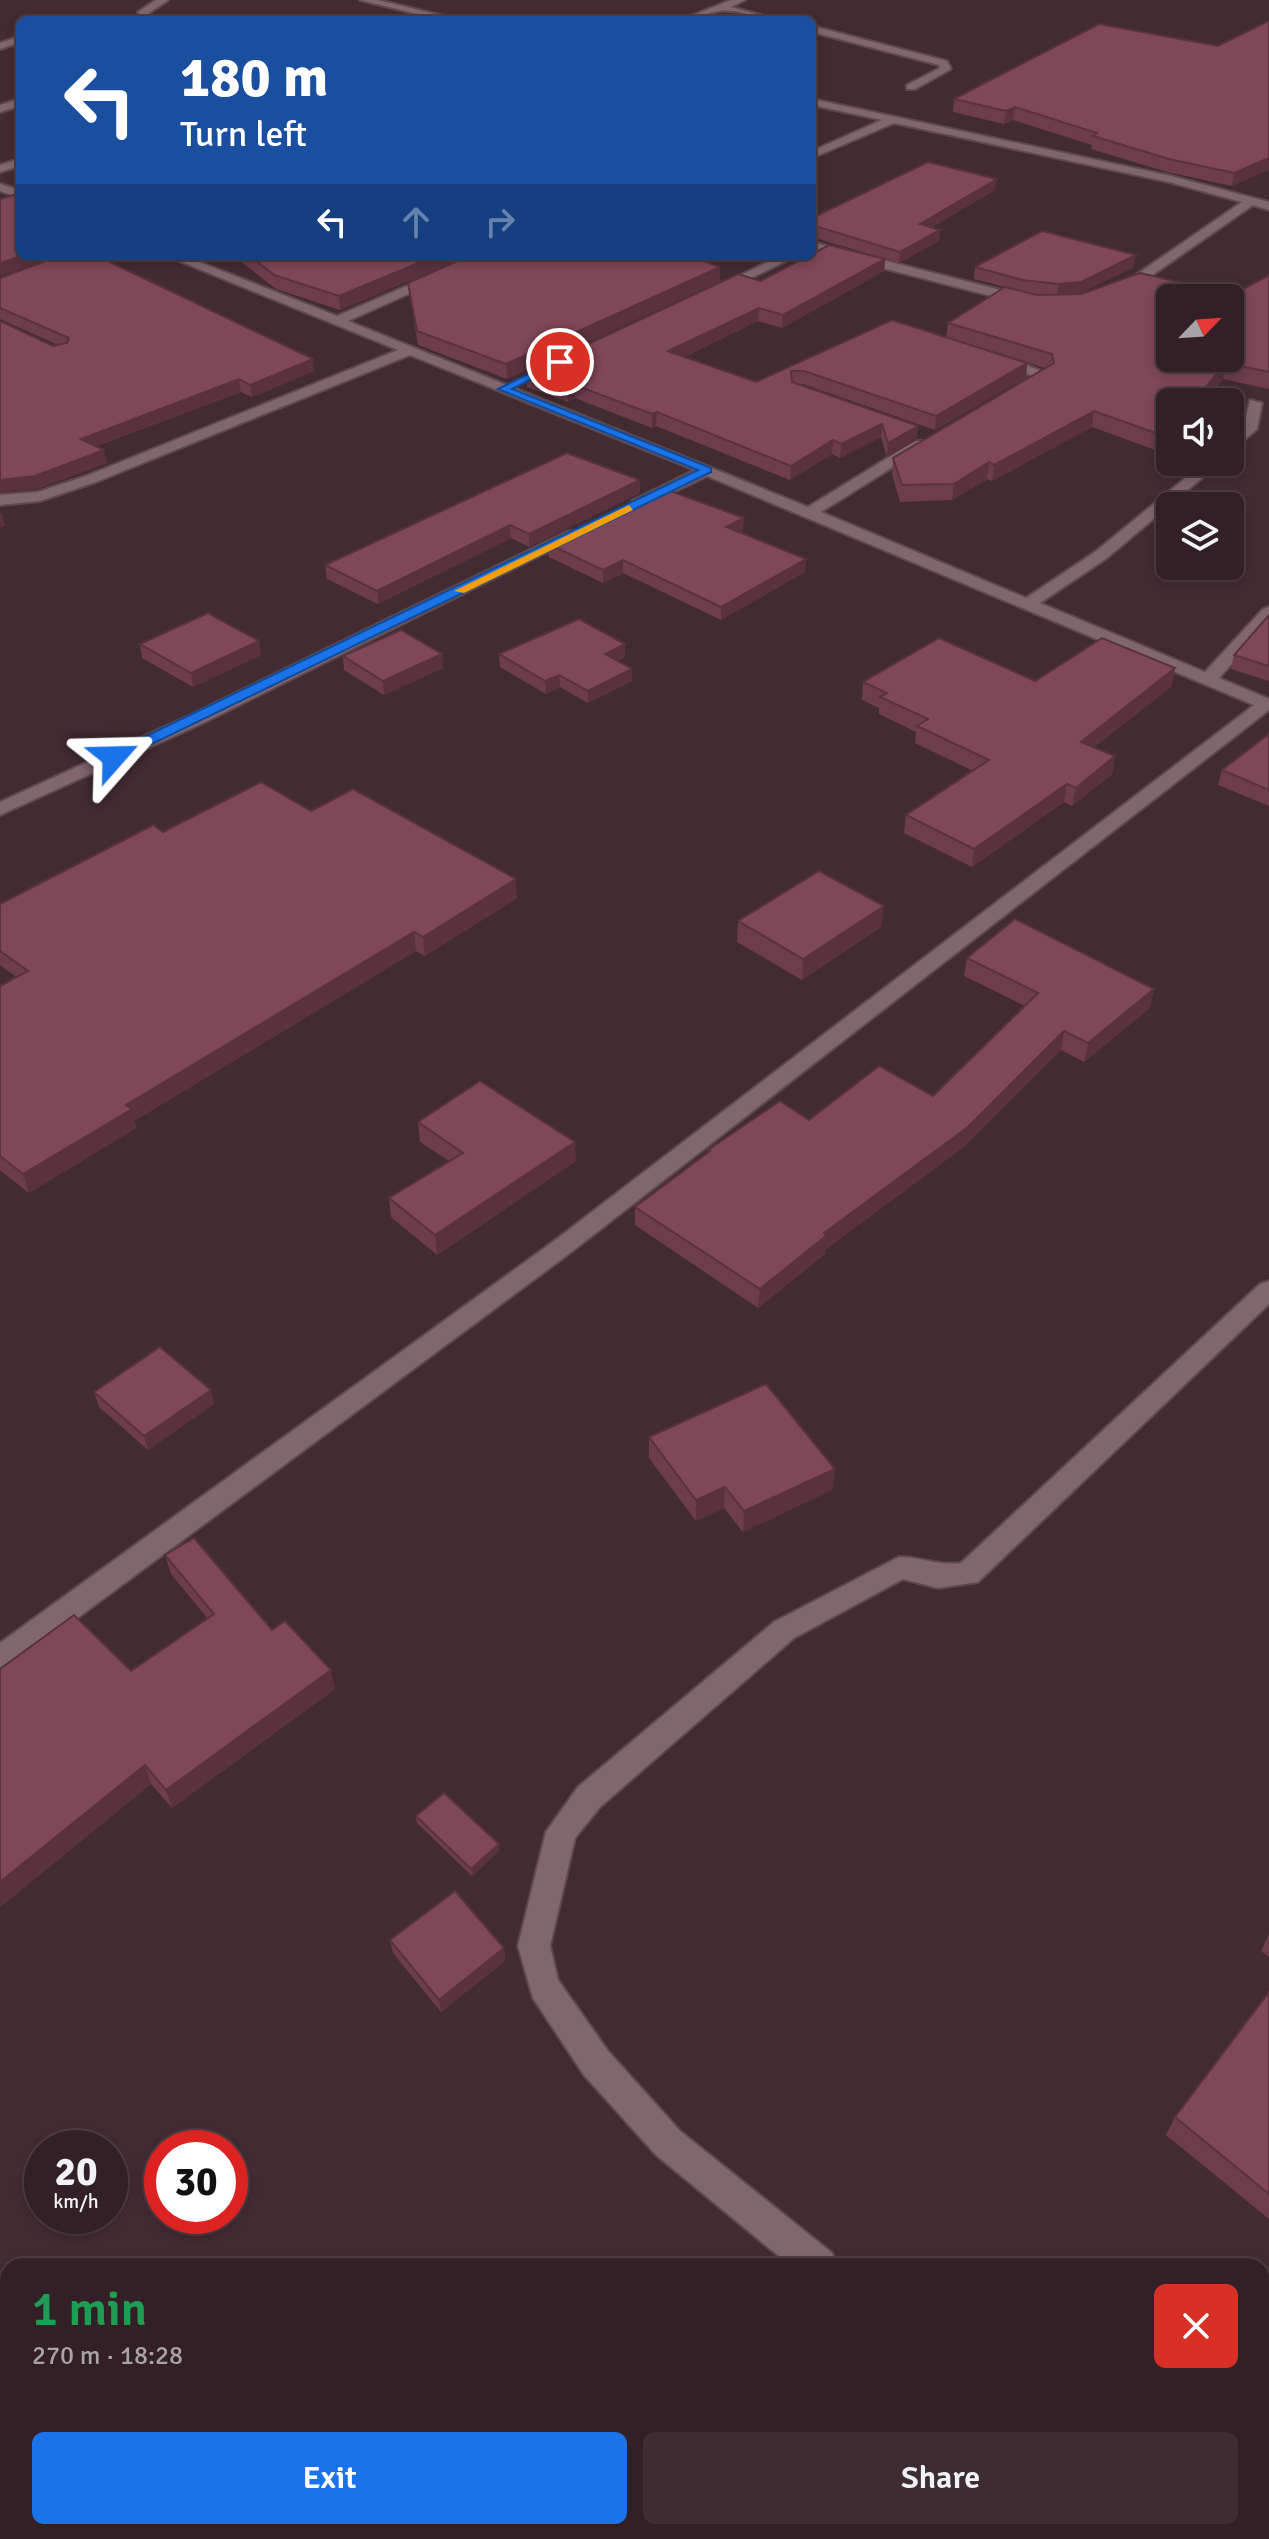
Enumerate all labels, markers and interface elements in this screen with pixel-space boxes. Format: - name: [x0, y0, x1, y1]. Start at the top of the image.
- text: 180 m: [180, 43, 328, 112]
- icon: left: [48, 48, 152, 152]
- text: Turn left: [180, 112, 307, 157]
- icon: left: [310, 200, 354, 244]
- icon: ahead: [394, 200, 438, 244]
- icon: right: [478, 200, 522, 244]
- north arrow: [1156, 284, 1244, 372]
- map controls: [1156, 284, 1244, 580]
- pin: [526, 328, 594, 396]
- icon: arrive: [538, 340, 582, 384]
- button: sound: [1156, 388, 1244, 476]
- button: layers: [1156, 492, 1244, 580]
- position arrow: [72, 715, 156, 799]
- speed limit sign: 30: [144, 2130, 248, 2234]
- text: 20: [54, 2147, 98, 2197]
- text: km/h: [53, 2189, 99, 2214]
- text: 1 min: [32, 2280, 147, 2339]
- button: close: [1154, 2284, 1238, 2368]
- text: 270 m · 18:28: [32, 2340, 183, 2372]
- button: Exit: [32, 2432, 627, 2524]
- button: Share: [643, 2432, 1238, 2524]

